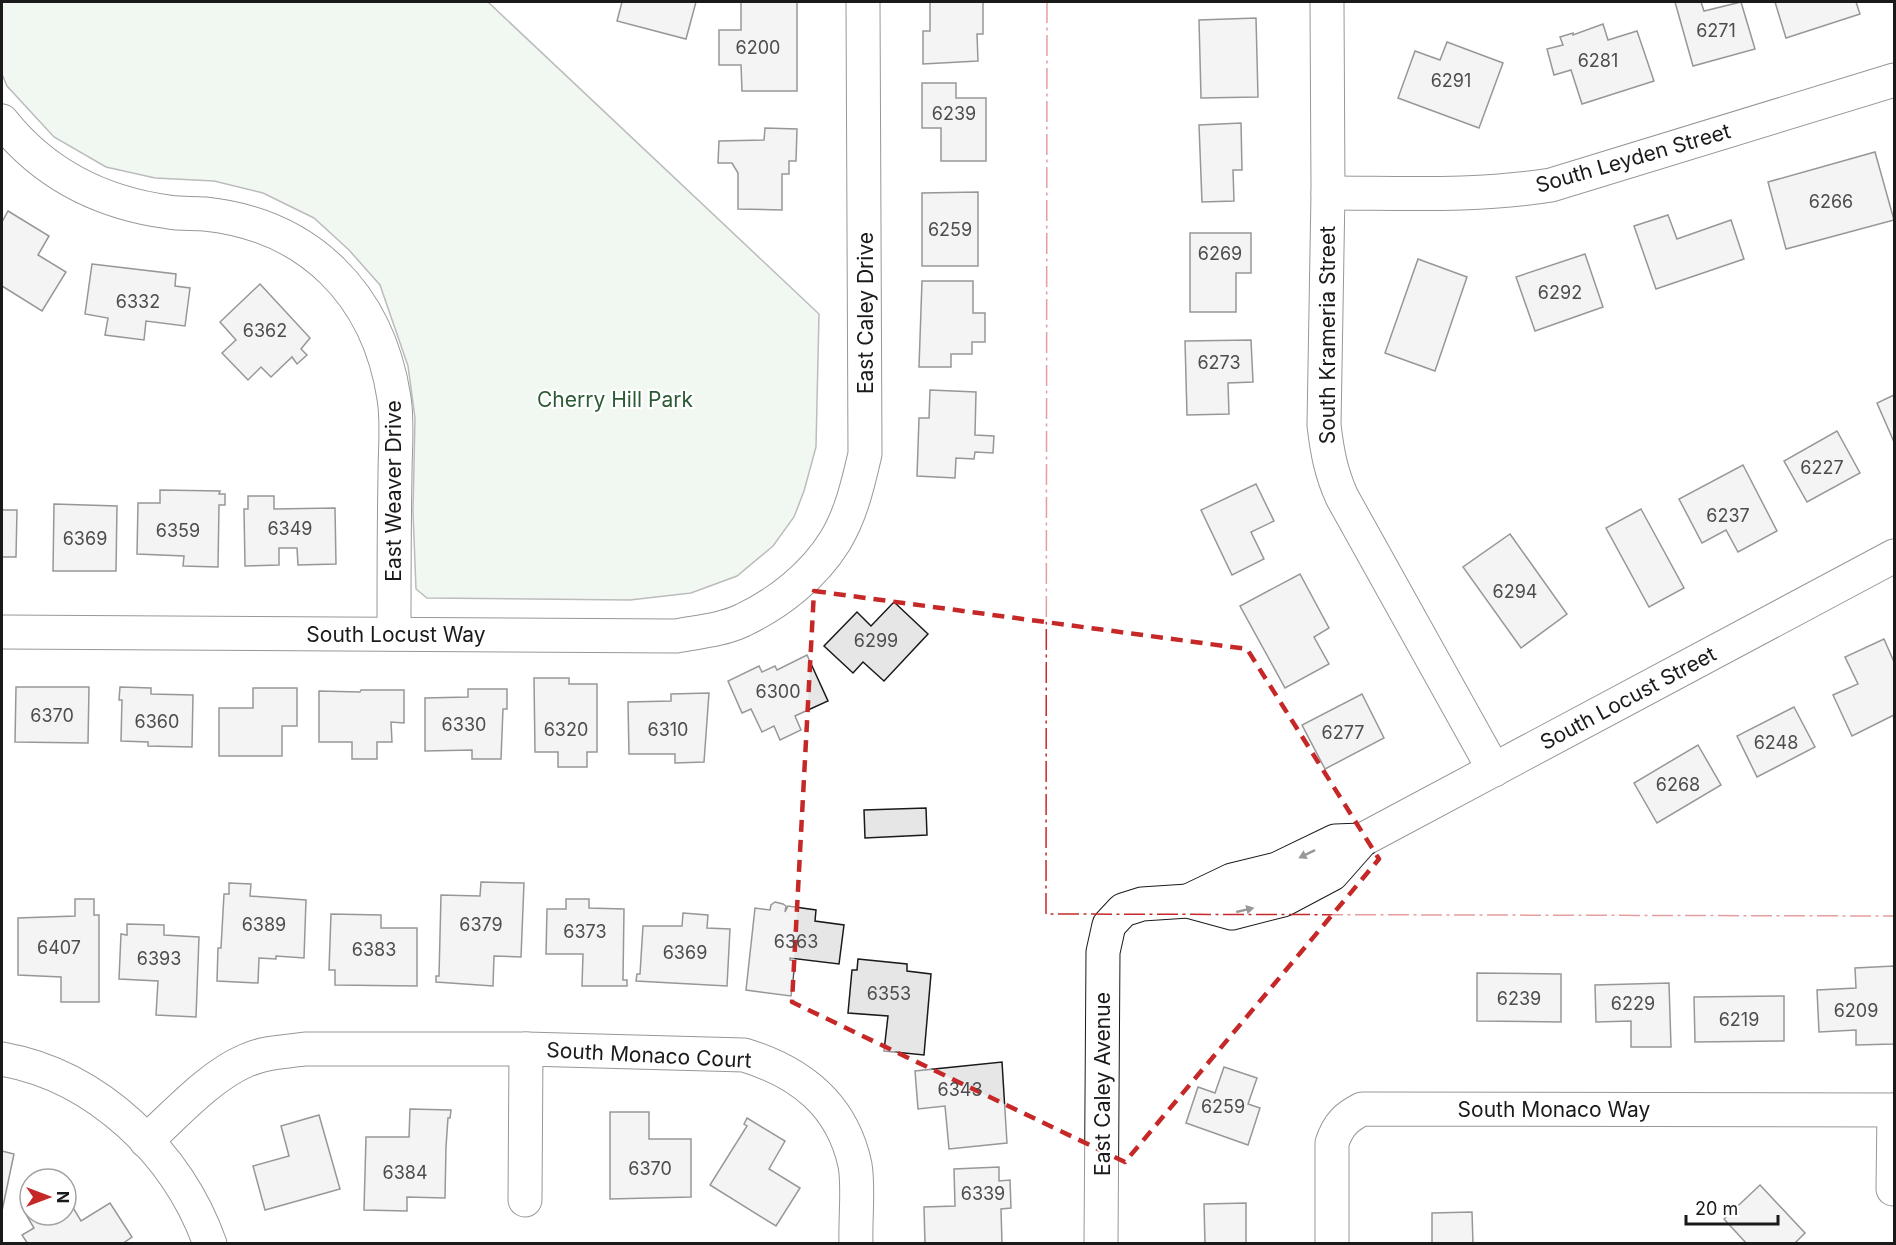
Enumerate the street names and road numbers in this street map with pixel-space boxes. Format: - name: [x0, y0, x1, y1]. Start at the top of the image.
- street label: South Leyden Street: [1533, 118, 1733, 198]
- street label: South Krameria Street: [1315, 226, 1340, 444]
- street label: East Caley Drive: [853, 232, 878, 394]
- street label: East Weaver Drive: [381, 400, 406, 582]
- street label: South Locust Way: [306, 622, 486, 647]
- street label: South Locust Street: [1536, 641, 1720, 755]
- street label: East Caley Avenue: [1090, 992, 1115, 1176]
- street label: South Monaco Court: [546, 1037, 752, 1073]
- street label: South Monaco Way: [1458, 1097, 1651, 1122]

